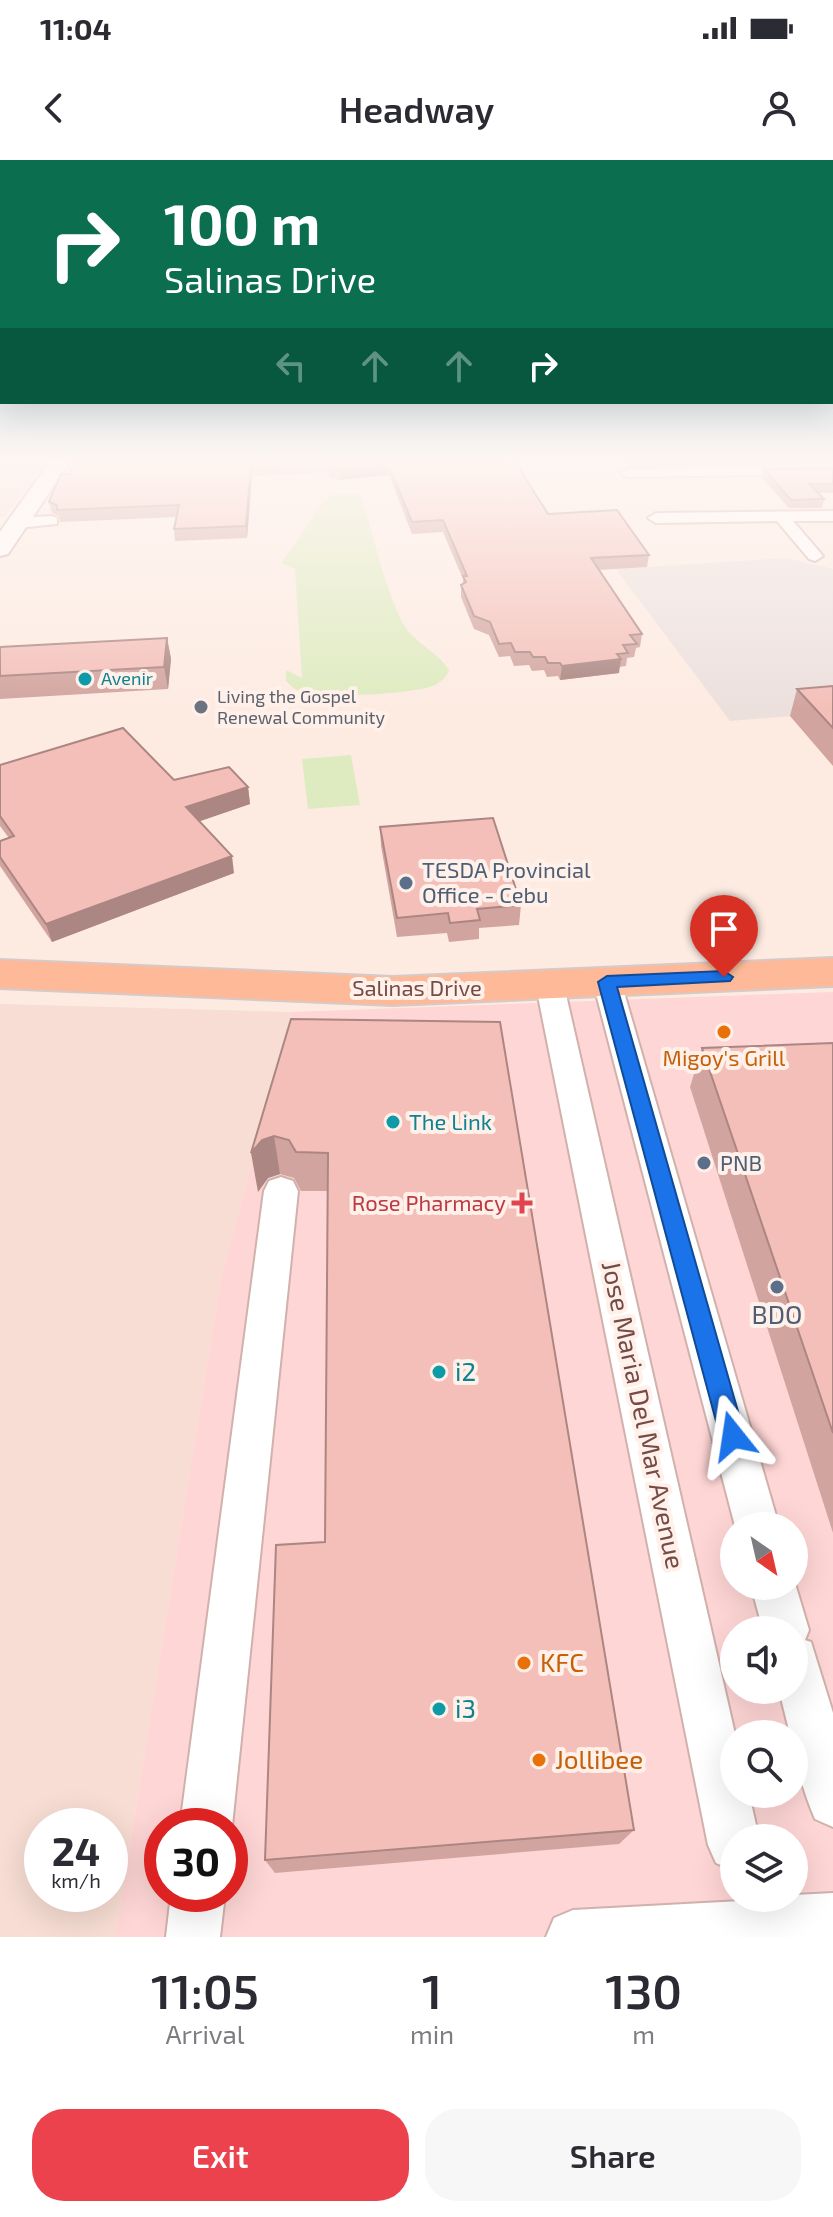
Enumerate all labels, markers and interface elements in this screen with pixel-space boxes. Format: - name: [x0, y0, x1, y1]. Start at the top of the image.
- text: 11:04: [40, 10, 112, 46]
- icon: back: [32, 86, 76, 130]
- icon: person: [757, 86, 801, 130]
- text: Headway: [339, 87, 494, 130]
- text: 100 m: [164, 189, 320, 256]
- icon: right: [32, 192, 136, 296]
- text: Salinas Drive: [164, 257, 376, 300]
- icon: left: [269, 344, 313, 388]
- icon: ahead: [353, 344, 397, 388]
- icon: ahead: [437, 344, 481, 388]
- icon: right: [521, 344, 565, 388]
- place label: Avenir: [101, 667, 153, 689]
- marker: Avenir: [76, 670, 94, 688]
- place label: Living the Gospel Renewal Community: [217, 685, 385, 728]
- marker: Living the Gospel Renewal Community: [192, 698, 210, 716]
- place label: TESDA Provincial Office - Cebu: [422, 856, 591, 907]
- marker: TESDA Provincial Office - Cebu: [397, 874, 415, 892]
- pin: [690, 895, 758, 977]
- icon: arrive: [702, 907, 746, 951]
- street label: Salinas Drive: [352, 974, 482, 1000]
- marker: Migoy's Grill: [715, 1023, 733, 1041]
- place label: Migoy's Grill: [663, 1044, 786, 1070]
- place label: The Link: [409, 1108, 492, 1134]
- marker: The Link: [384, 1113, 402, 1131]
- place label: PNB: [720, 1149, 762, 1175]
- marker: PNB: [695, 1154, 713, 1172]
- place label: Rose Pharmacy: [352, 1189, 506, 1215]
- marker: Rose Pharmacy: [513, 1194, 531, 1212]
- street label: Jose Maria Del Mar Avenue: [597, 1258, 692, 1571]
- marker: BDO: [768, 1278, 786, 1296]
- place label: BDO: [752, 1298, 802, 1329]
- place label: i2: [455, 1355, 476, 1386]
- marker: i2: [430, 1363, 448, 1381]
- position arrow: [691, 1394, 775, 1478]
- north arrow: [720, 1512, 808, 1600]
- map controls: [720, 1512, 808, 1912]
- button: sound: [720, 1616, 808, 1704]
- place label: KFC: [540, 1646, 584, 1677]
- marker: KFC: [515, 1654, 533, 1672]
- place label: i3: [455, 1692, 476, 1723]
- marker: i3: [430, 1700, 448, 1718]
- button: search: [720, 1720, 808, 1808]
- place label: Jollibee: [555, 1743, 643, 1774]
- marker: Jollibee: [530, 1751, 548, 1769]
- speed limit sign: 30: [144, 1808, 248, 1912]
- button: layers: [720, 1824, 808, 1912]
- text: 24: [52, 1826, 100, 1874]
- text: km/h: [51, 1868, 101, 1892]
- text: 11:05: [151, 1961, 259, 2019]
- text: 1: [422, 1961, 442, 2019]
- text: 130: [605, 1961, 682, 2019]
- text: Arrival: [165, 2018, 245, 2049]
- text: min: [410, 2018, 454, 2049]
- text: m: [632, 2018, 655, 2049]
- button: Exit: [32, 2109, 409, 2201]
- button: Share: [425, 2109, 801, 2201]

